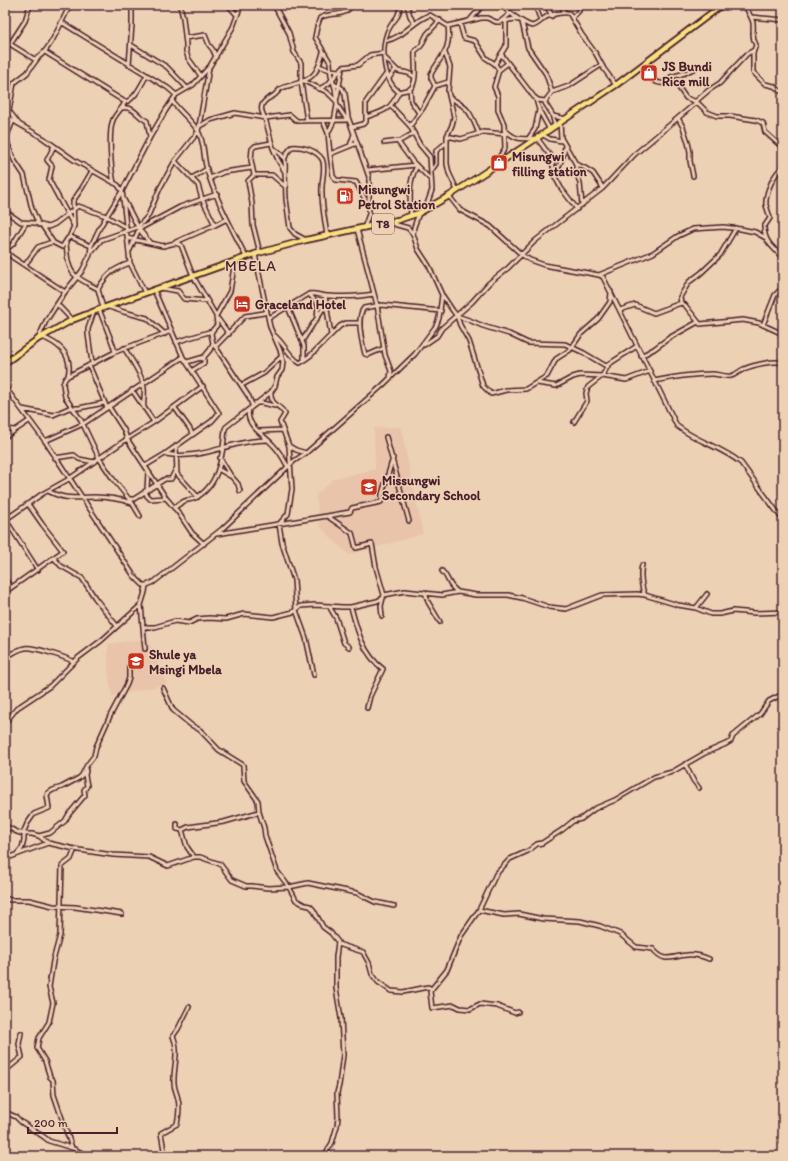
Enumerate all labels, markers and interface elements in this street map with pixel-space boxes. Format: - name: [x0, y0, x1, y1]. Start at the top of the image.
- place label: JS Bundi Rice mill: [661, 59, 712, 89]
- shop icon: JS Bundi Rice mill: [639, 63, 659, 83]
- place label: Misungwi filling station: [512, 149, 588, 180]
- shop icon: Misungwi filling station: [489, 153, 509, 173]
- place label: Misungwi Petrol Station: [358, 182, 436, 212]
- fuel station icon: Misungwi Petrol Station: [335, 186, 355, 206]
- road number: T8: [372, 214, 394, 234]
- district label: MBELA: [225, 257, 277, 275]
- hotel icon: Graceland Hotel: [232, 294, 252, 314]
- place label: Graceland Hotel: [255, 297, 346, 312]
- place label: Missungwi Secondary School: [382, 473, 481, 504]
- school or university icon: Missungwi Secondary School: [359, 477, 379, 497]
- place label: Shule ya Msingi Mbela: [149, 647, 222, 678]
- school or university icon: Shule ya Msingi Mbela: [126, 651, 146, 671]
- scale bar: [28, 1109, 117, 1135]
- text: 200 m: [34, 1116, 68, 1130]

